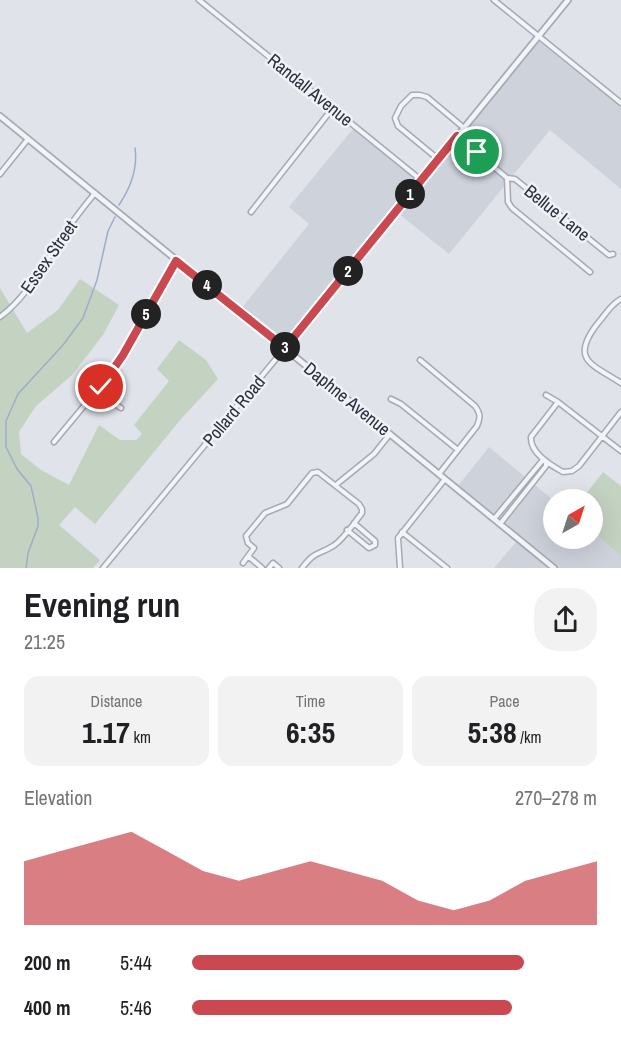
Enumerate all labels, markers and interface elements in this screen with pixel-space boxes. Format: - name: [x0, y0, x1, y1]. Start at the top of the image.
- street label: Randall Avenue: [262, 47, 358, 132]
- pin: [451, 126, 502, 177]
- icon: arrive: [460, 135, 493, 168]
- street label: Bellue Lane: [519, 178, 595, 247]
- pin: 1: [395, 179, 425, 209]
- text: 1: [406, 183, 414, 205]
- street label: Essex Street: [14, 215, 83, 298]
- pin: 2: [333, 256, 363, 286]
- text: 2: [344, 260, 352, 282]
- pin: 4: [192, 270, 222, 300]
- text: 4: [203, 274, 211, 296]
- pin: 5: [131, 299, 161, 329]
- text: 5: [142, 303, 150, 325]
- pin: 3: [270, 332, 300, 362]
- text: 3: [281, 336, 289, 358]
- street label: Daphne Avenue: [299, 356, 396, 441]
- pin: [75, 361, 126, 412]
- icon: check: [84, 370, 117, 403]
- street label: Pollard Road: [197, 370, 271, 451]
- north arrow: [543, 489, 603, 549]
- map controls: [543, 489, 603, 549]
- text: Evening run: [24, 583, 180, 627]
- button: share: [534, 588, 597, 651]
- text: 21:25: [24, 628, 65, 655]
- text: Distance: [91, 690, 142, 712]
- text: Time: [296, 690, 325, 712]
- text: Pace: [490, 690, 519, 712]
- text: 1.17: [82, 712, 130, 752]
- text: 6:35: [286, 712, 335, 752]
- text: 5:38: [467, 712, 517, 752]
- text: km: [130, 726, 151, 748]
- text: /km: [517, 726, 542, 748]
- text: Elevation: [24, 784, 92, 811]
- text: 270–278 m: [515, 784, 597, 811]
- text: 200 m: [24, 949, 71, 976]
- text: 5:44: [120, 949, 152, 976]
- text: 400 m: [24, 994, 71, 1021]
- text: 5:46: [120, 994, 152, 1021]

